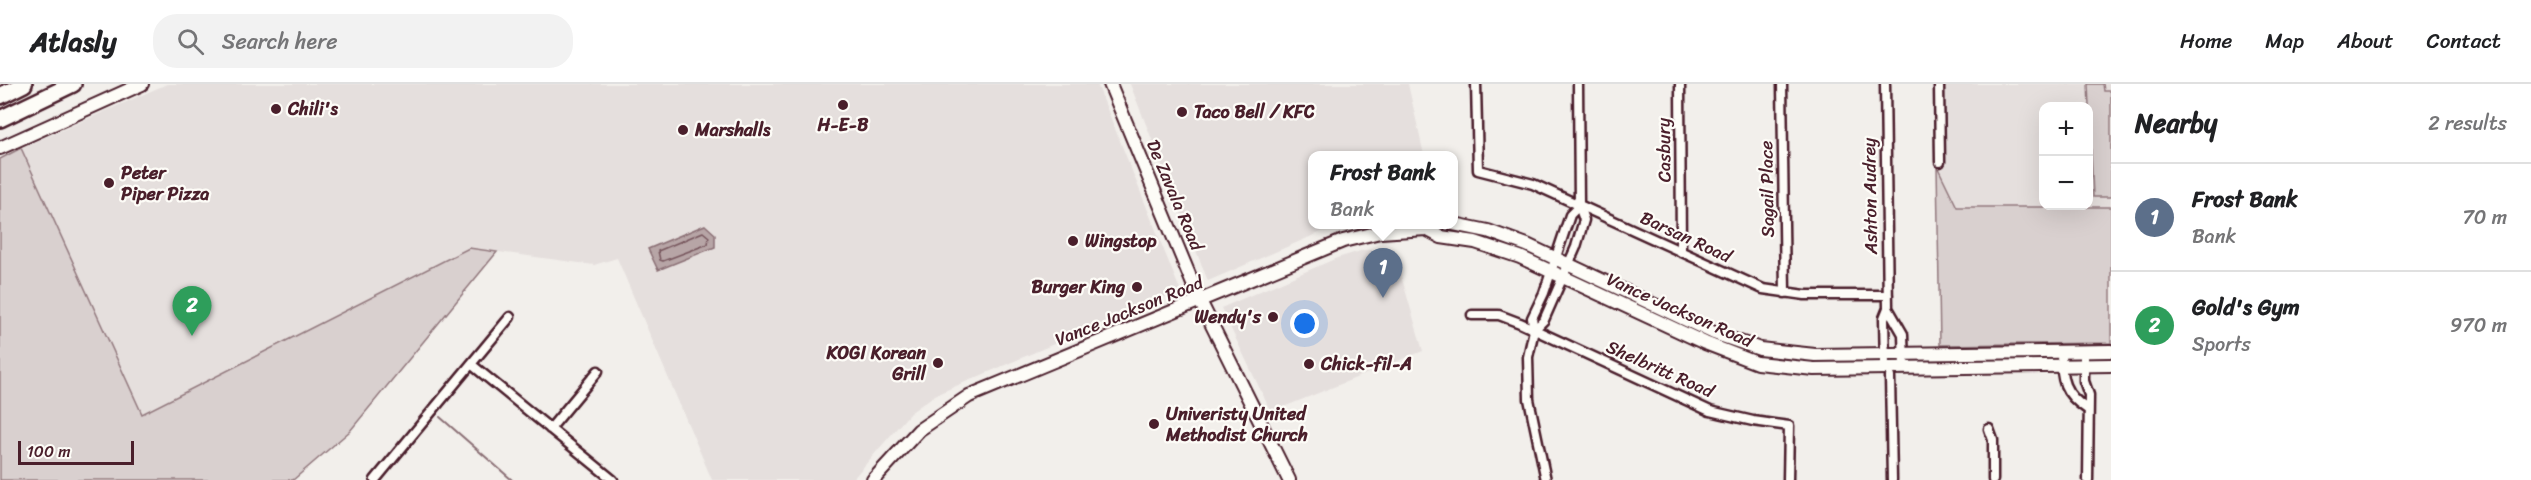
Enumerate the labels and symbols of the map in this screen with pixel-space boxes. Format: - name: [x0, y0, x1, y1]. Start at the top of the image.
- place label: Chili's: [287, 93, 338, 125]
- place label: Taco Bell / KFC: [1194, 96, 1315, 128]
- marker: H-E-B: [836, 98, 850, 112]
- marker: Chili's: [269, 102, 283, 116]
- marker: Taco Bell / KFC: [1175, 105, 1189, 119]
- place label: H-E-B: [817, 109, 869, 141]
- place label: Marshalls: [694, 114, 771, 146]
- street label: Casbury: [1647, 117, 1681, 183]
- marker: Marshalls: [676, 123, 690, 137]
- street label: De Zavala Road: [1137, 134, 1213, 257]
- street label: Ashton Audrey: [1853, 137, 1887, 256]
- street label: Sagail Place: [1750, 140, 1784, 238]
- place label: Peter Piper Pizza: [121, 157, 209, 210]
- marker: Peter Piper Pizza: [102, 176, 116, 190]
- street label: Barsan Road: [1635, 202, 1738, 273]
- place label: Wingstop: [1085, 225, 1157, 257]
- marker: Wingstop: [1066, 234, 1080, 248]
- pin: 1: [1364, 248, 1402, 298]
- street label: Vance Jackson Road: [1602, 263, 1760, 357]
- street label: Vance Jackson Road: [1050, 266, 1209, 355]
- place label: Burger King: [1032, 271, 1125, 303]
- marker: Burger King: [1130, 280, 1144, 294]
- pin: 2: [172, 286, 212, 336]
- place label: Wendy's: [1194, 301, 1262, 333]
- your location: [1290, 309, 1319, 338]
- marker: Wendy's: [1266, 310, 1280, 324]
- street label: Shelbritt Road: [1601, 331, 1720, 408]
- place label: KOGI Korean Grill: [826, 337, 927, 390]
- place label: Chick-fil-A: [1320, 348, 1412, 380]
- marker: KOGI Korean Grill: [931, 356, 945, 370]
- marker: Chick-fil-A: [1302, 357, 1316, 371]
- place label: Univeristy United Methodist Church: [1165, 398, 1308, 451]
- marker: Univeristy United Methodist Church: [1147, 417, 1161, 431]
- scale bar: [18, 438, 134, 466]

